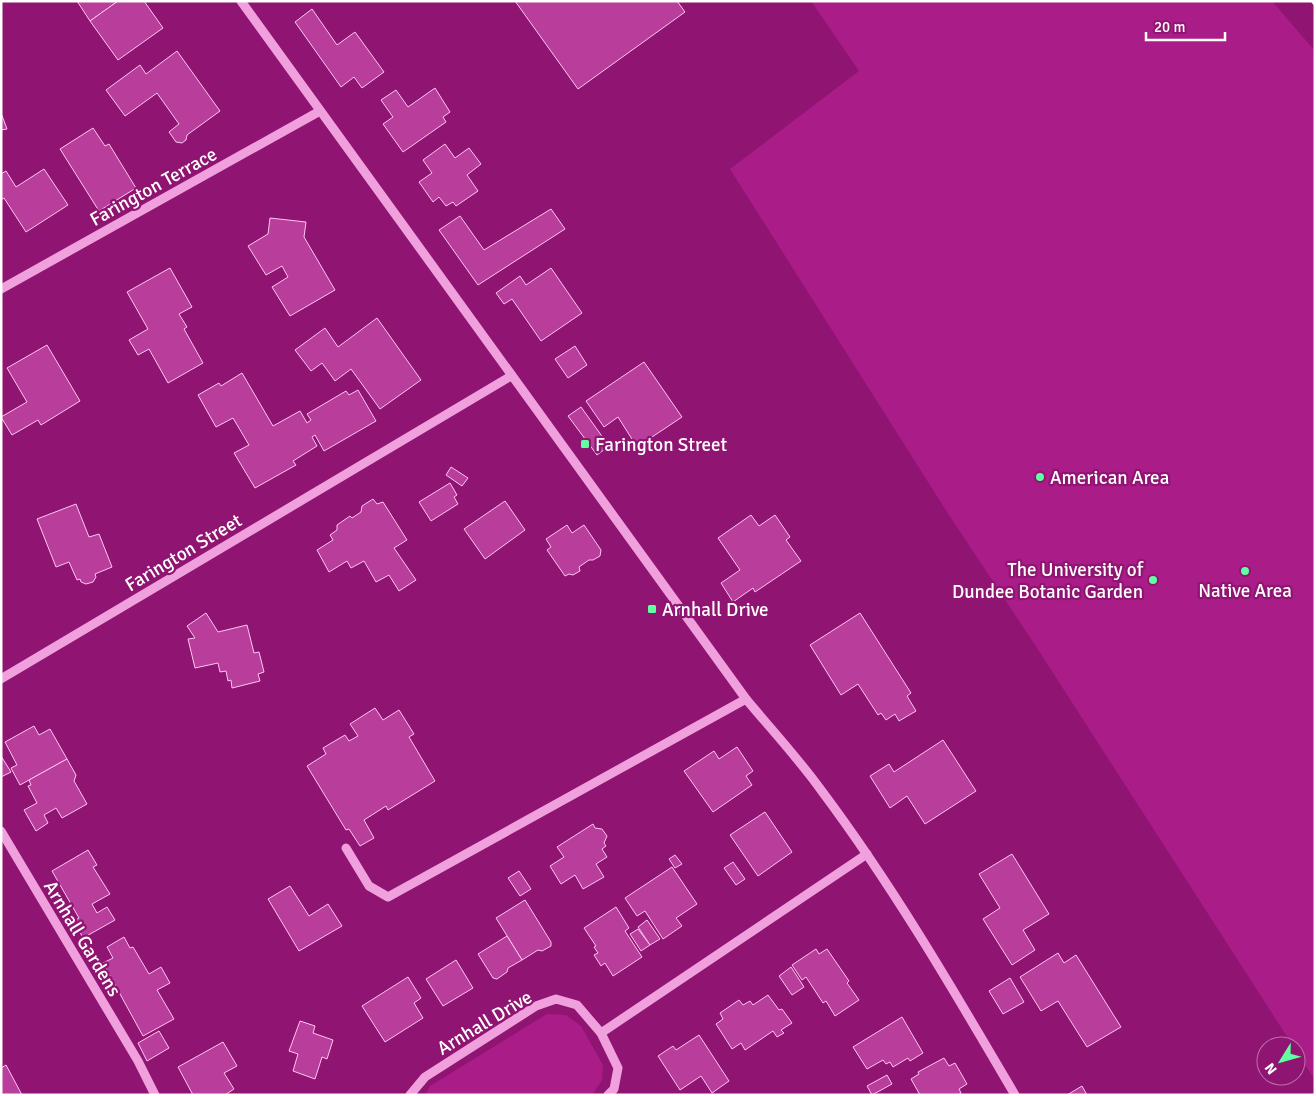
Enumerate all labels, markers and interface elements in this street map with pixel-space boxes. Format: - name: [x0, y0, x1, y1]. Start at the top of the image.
- scale bar: [1146, 10, 1225, 42]
- text: 20 m: [1154, 18, 1185, 36]
- street label: Farington Terrace: [86, 142, 221, 232]
- place label: Farington Street: [595, 433, 728, 457]
- marker: Farington Street: [579, 438, 591, 450]
- place label: American Area: [1050, 466, 1169, 490]
- marker: American Area: [1034, 471, 1046, 483]
- street label: Farington Street: [121, 508, 247, 597]
- place label: The University of Dundee Botanic Garden: [952, 558, 1145, 604]
- marker: Native Area: [1239, 565, 1251, 577]
- marker: The University of Dundee Botanic Garden: [1147, 574, 1159, 586]
- place label: Native Area: [1198, 579, 1292, 603]
- place label: Arnhall Drive: [662, 598, 769, 622]
- marker: Arnhall Drive: [646, 603, 658, 615]
- street label: Arnhall Gardens: [38, 876, 126, 1001]
- street label: Arnhall Drive: [433, 985, 536, 1061]
- north arrow: [1256, 1036, 1306, 1086]
- text: N: [1261, 1060, 1281, 1078]

